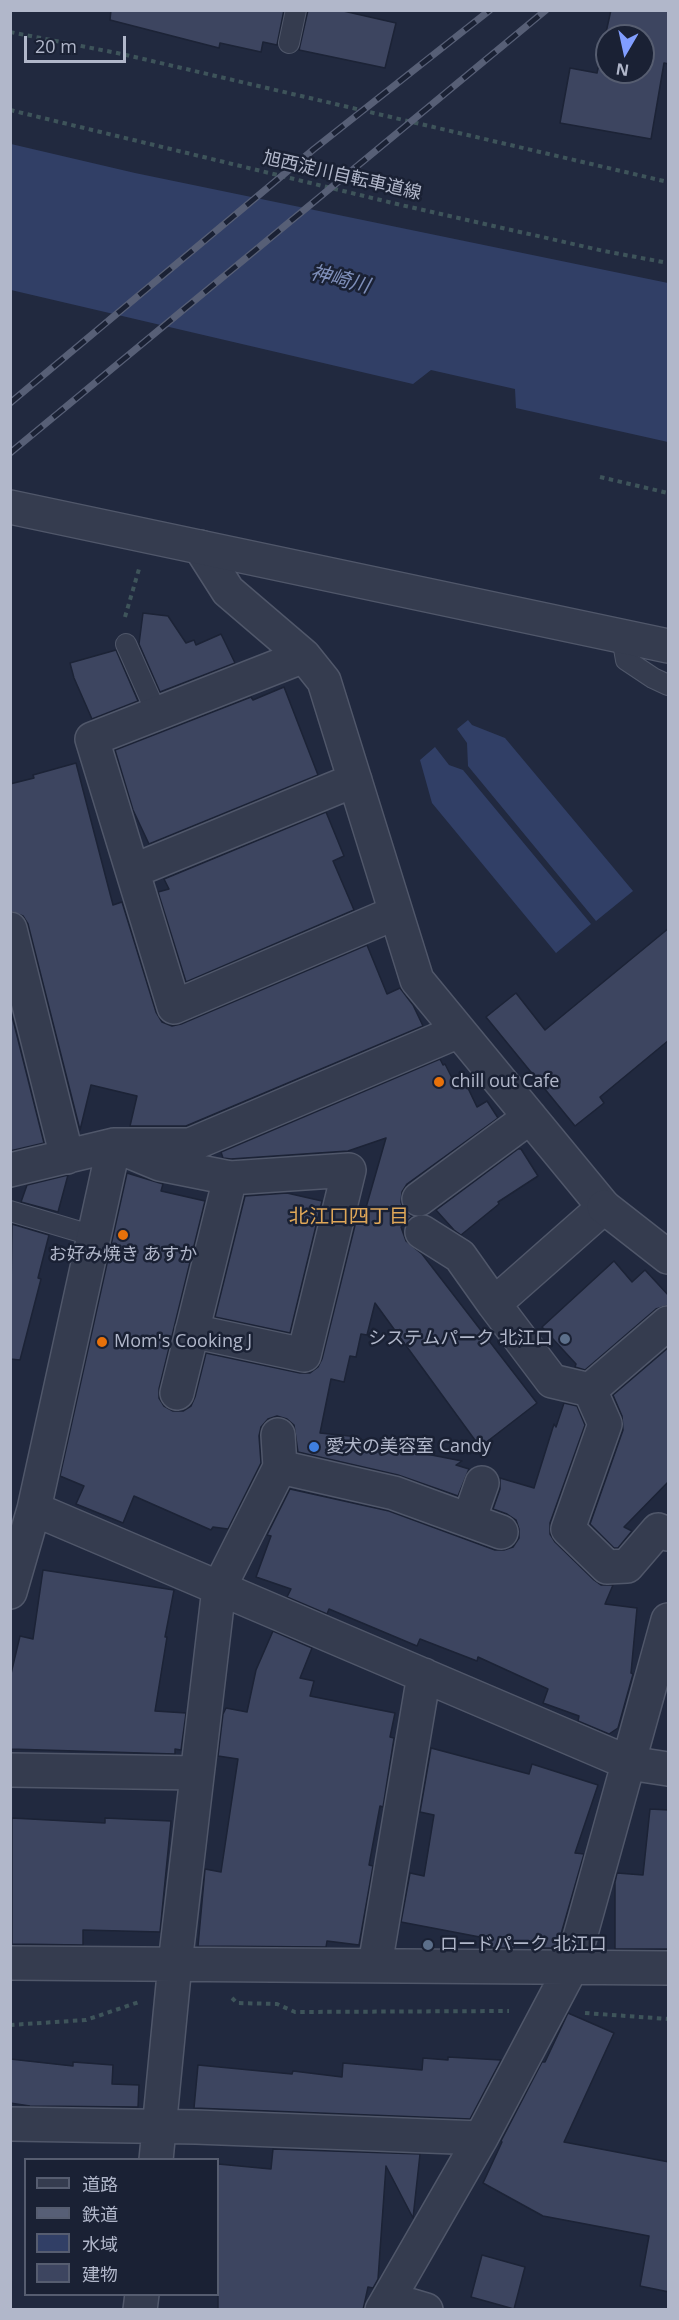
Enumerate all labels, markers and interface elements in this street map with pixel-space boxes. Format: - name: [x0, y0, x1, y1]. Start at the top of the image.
- scale bar: [27, 24, 129, 62]
- north arrow: [595, 24, 655, 84]
- text: 20 m: [35, 34, 77, 58]
- text: N: [614, 58, 631, 82]
- street label: 旭西淀川自転車道線: [261, 147, 423, 205]
- water label: 神崎川: [308, 261, 372, 299]
- place label: chill out Cafe: [451, 1071, 559, 1093]
- marker: chill out Cafe: [432, 1075, 446, 1089]
- district label: 北江口四丁目: [289, 1205, 409, 1229]
- marker: お好み焼き あすか: [116, 1228, 130, 1242]
- place label: お好み焼き あすか: [49, 1244, 197, 1266]
- place label: システムパーク 北江口: [368, 1328, 553, 1350]
- place label: Mom's Cooking J: [114, 1331, 252, 1353]
- marker: システムパーク 北江口: [558, 1332, 572, 1346]
- marker: Mom's Cooking J: [95, 1335, 109, 1349]
- place label: 愛犬の美容室 Candy: [326, 1436, 491, 1458]
- marker: 愛犬の美容室 Candy: [307, 1440, 321, 1454]
- place label: ロードパーク 北江口: [440, 1934, 607, 1956]
- marker: ロードパーク 北江口: [421, 1938, 435, 1952]
- legend: [24, 2158, 219, 2296]
- text: 道路: [82, 2172, 118, 2196]
- text: 鉄道: [82, 2202, 118, 2226]
- text: 水域: [82, 2232, 118, 2256]
- text: 建物: [82, 2262, 118, 2286]

